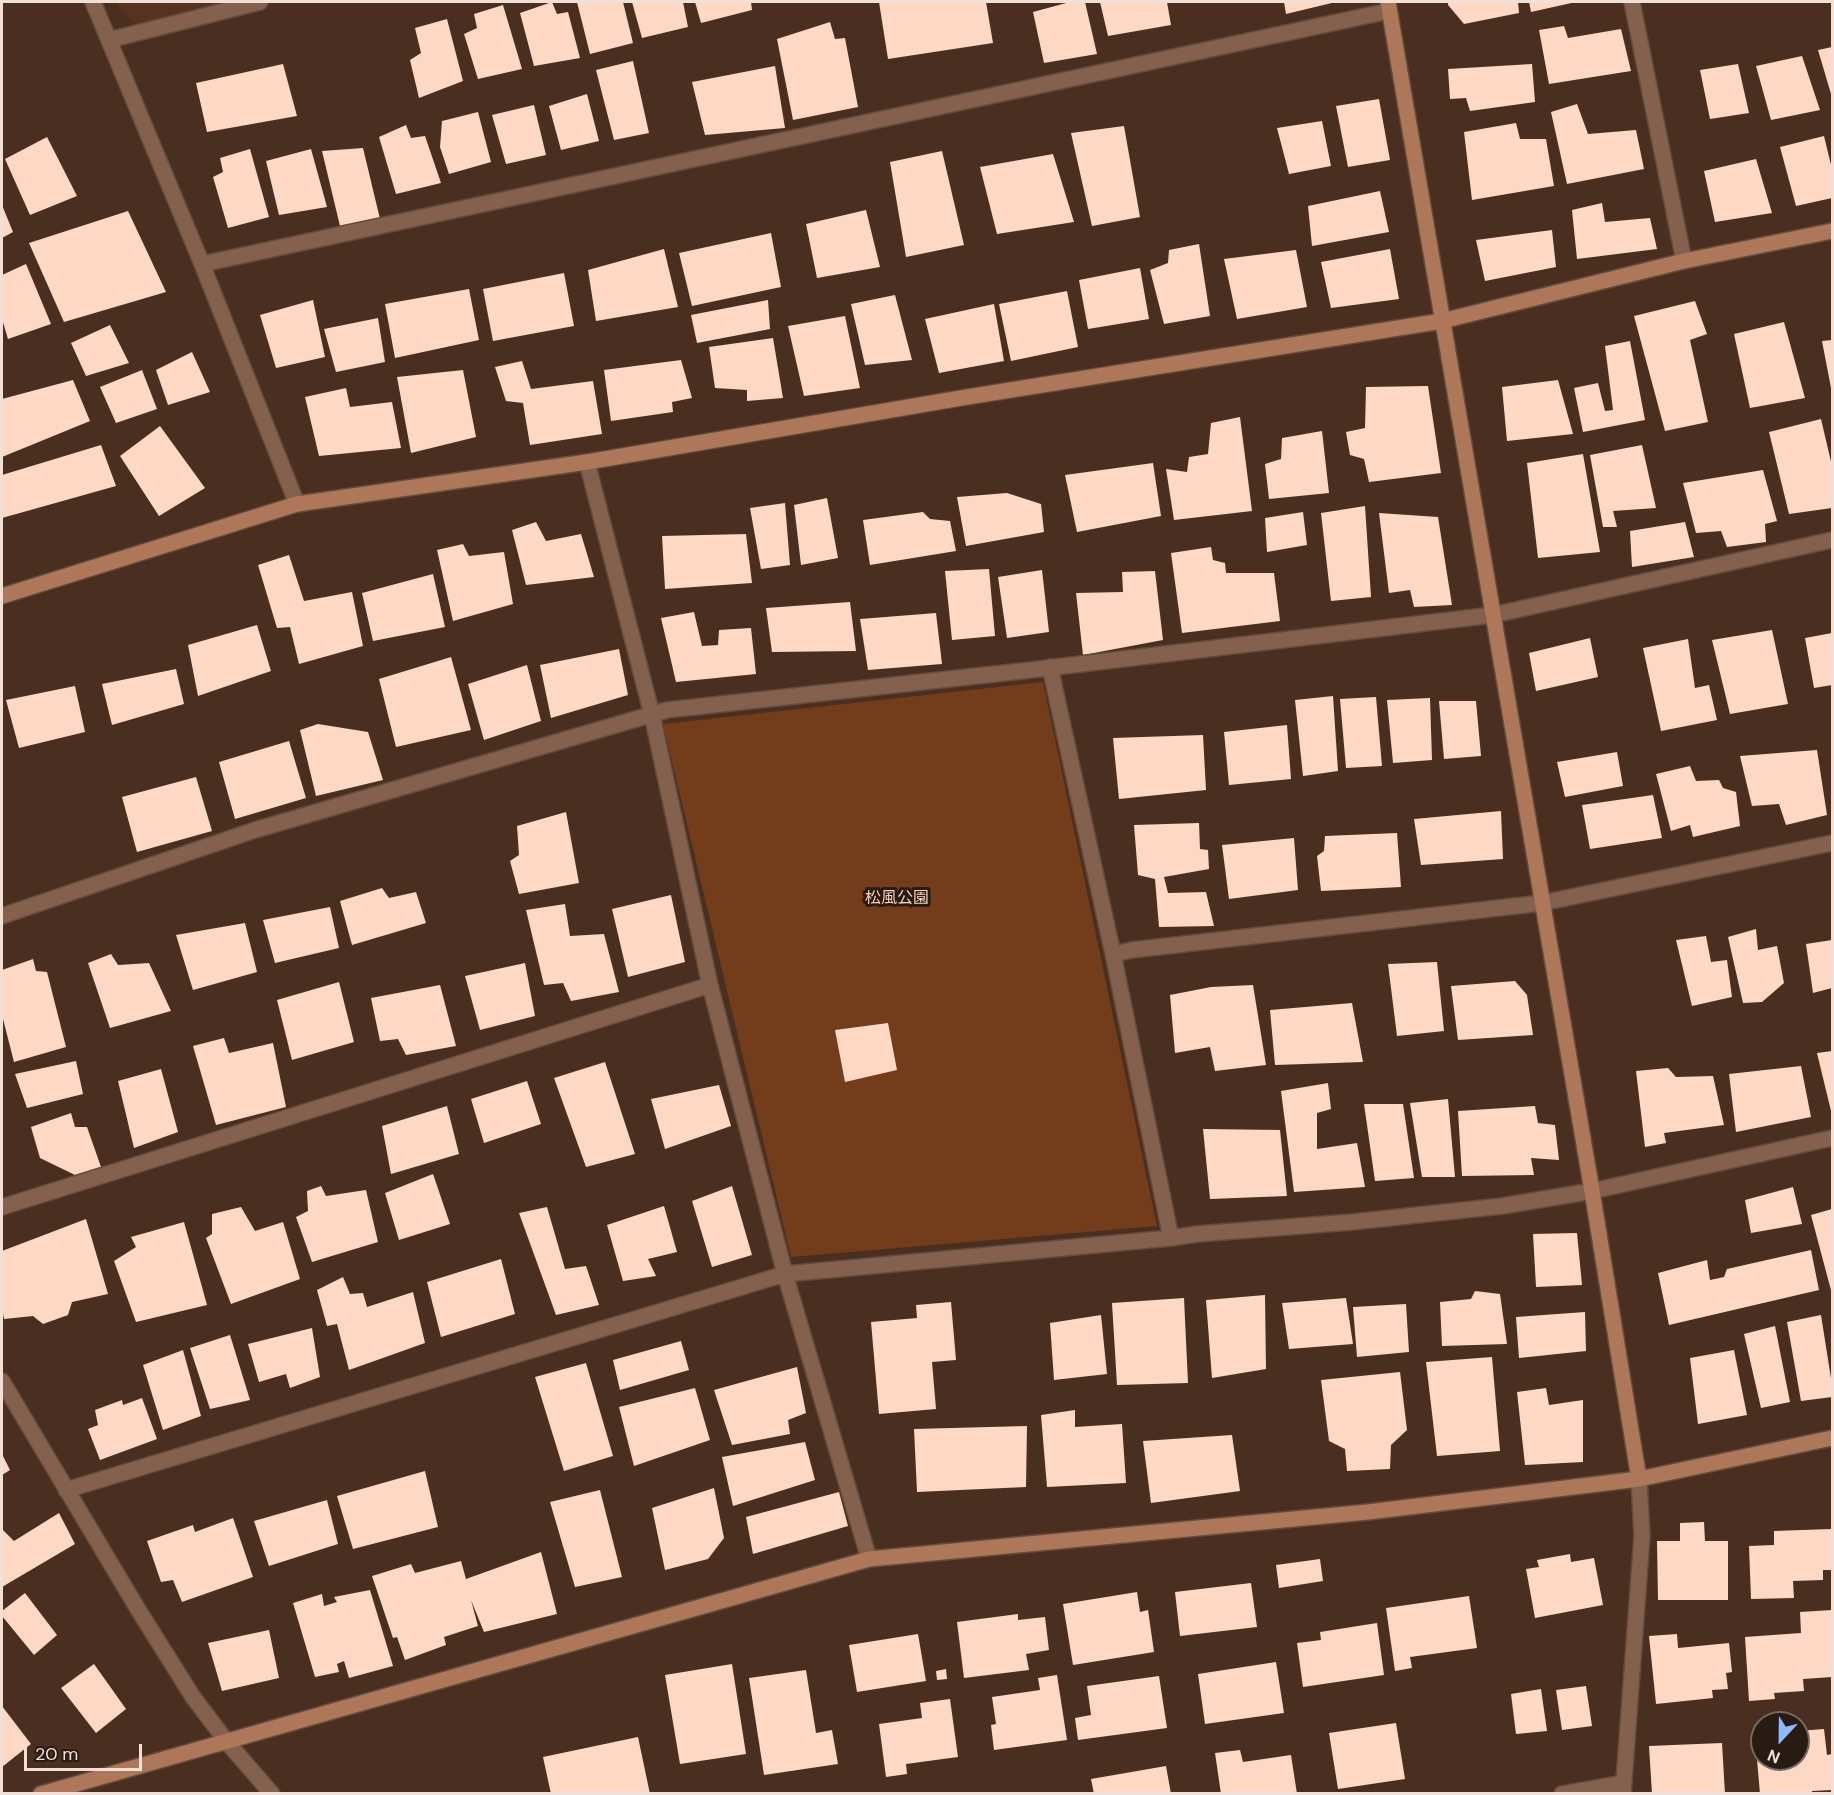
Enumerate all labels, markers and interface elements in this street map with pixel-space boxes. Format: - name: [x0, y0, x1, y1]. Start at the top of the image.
- park label: 松風公園: [865, 889, 929, 909]
- north arrow: [1750, 1711, 1810, 1771]
- scale bar: [27, 1732, 146, 1770]
- text: 20 m: [35, 1742, 78, 1766]
- text: N: [1764, 1744, 1783, 1768]

